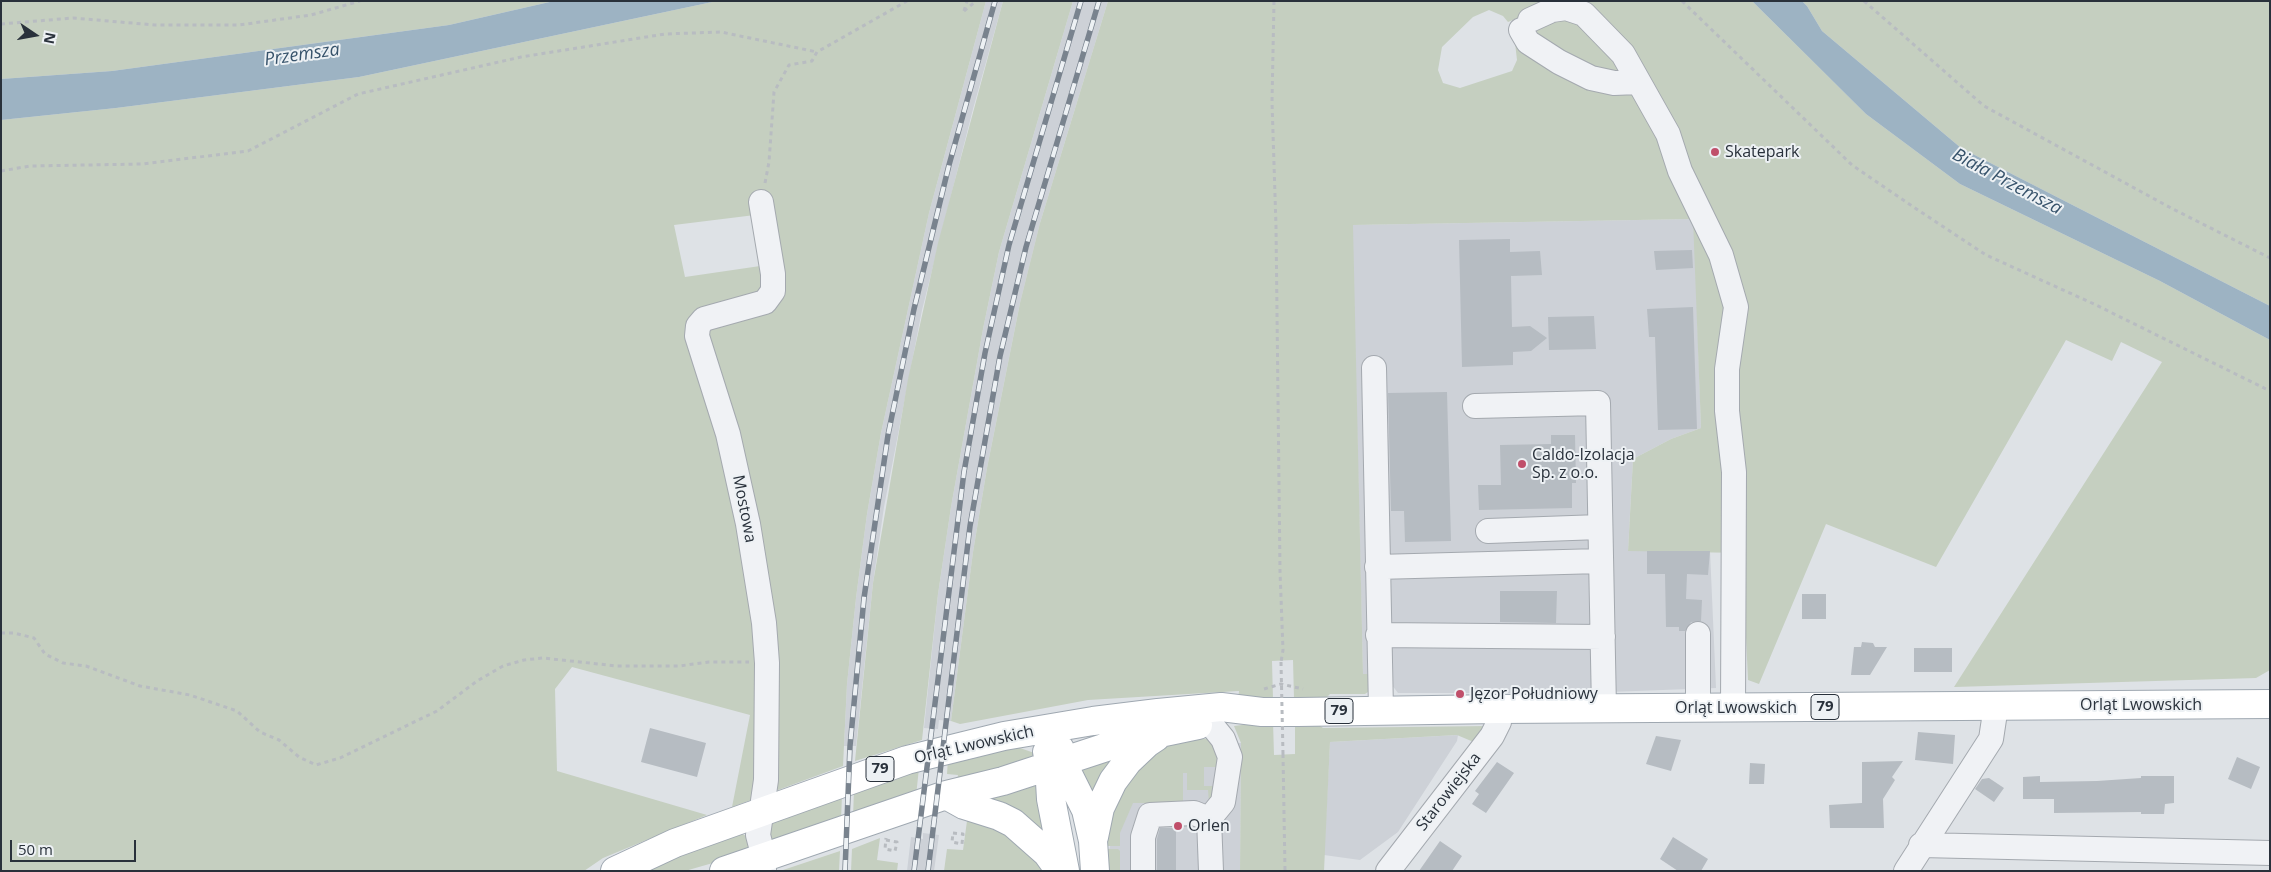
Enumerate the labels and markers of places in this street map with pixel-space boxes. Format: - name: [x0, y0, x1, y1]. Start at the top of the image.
- place label: Skatepark: [1725, 142, 1799, 162]
- marker: Skatepark: [1709, 146, 1721, 158]
- place label: Caldo-Izolacja Sp. z o.o.: [1532, 445, 1635, 483]
- marker: Caldo-Izolacja Sp. z o.o.: [1516, 458, 1528, 470]
- place label: Jęzor Południowy: [1470, 684, 1598, 704]
- marker: Jęzor Południowy: [1454, 688, 1466, 700]
- place label: Orlen: [1188, 816, 1230, 836]
- marker: Orlen: [1172, 820, 1184, 832]

